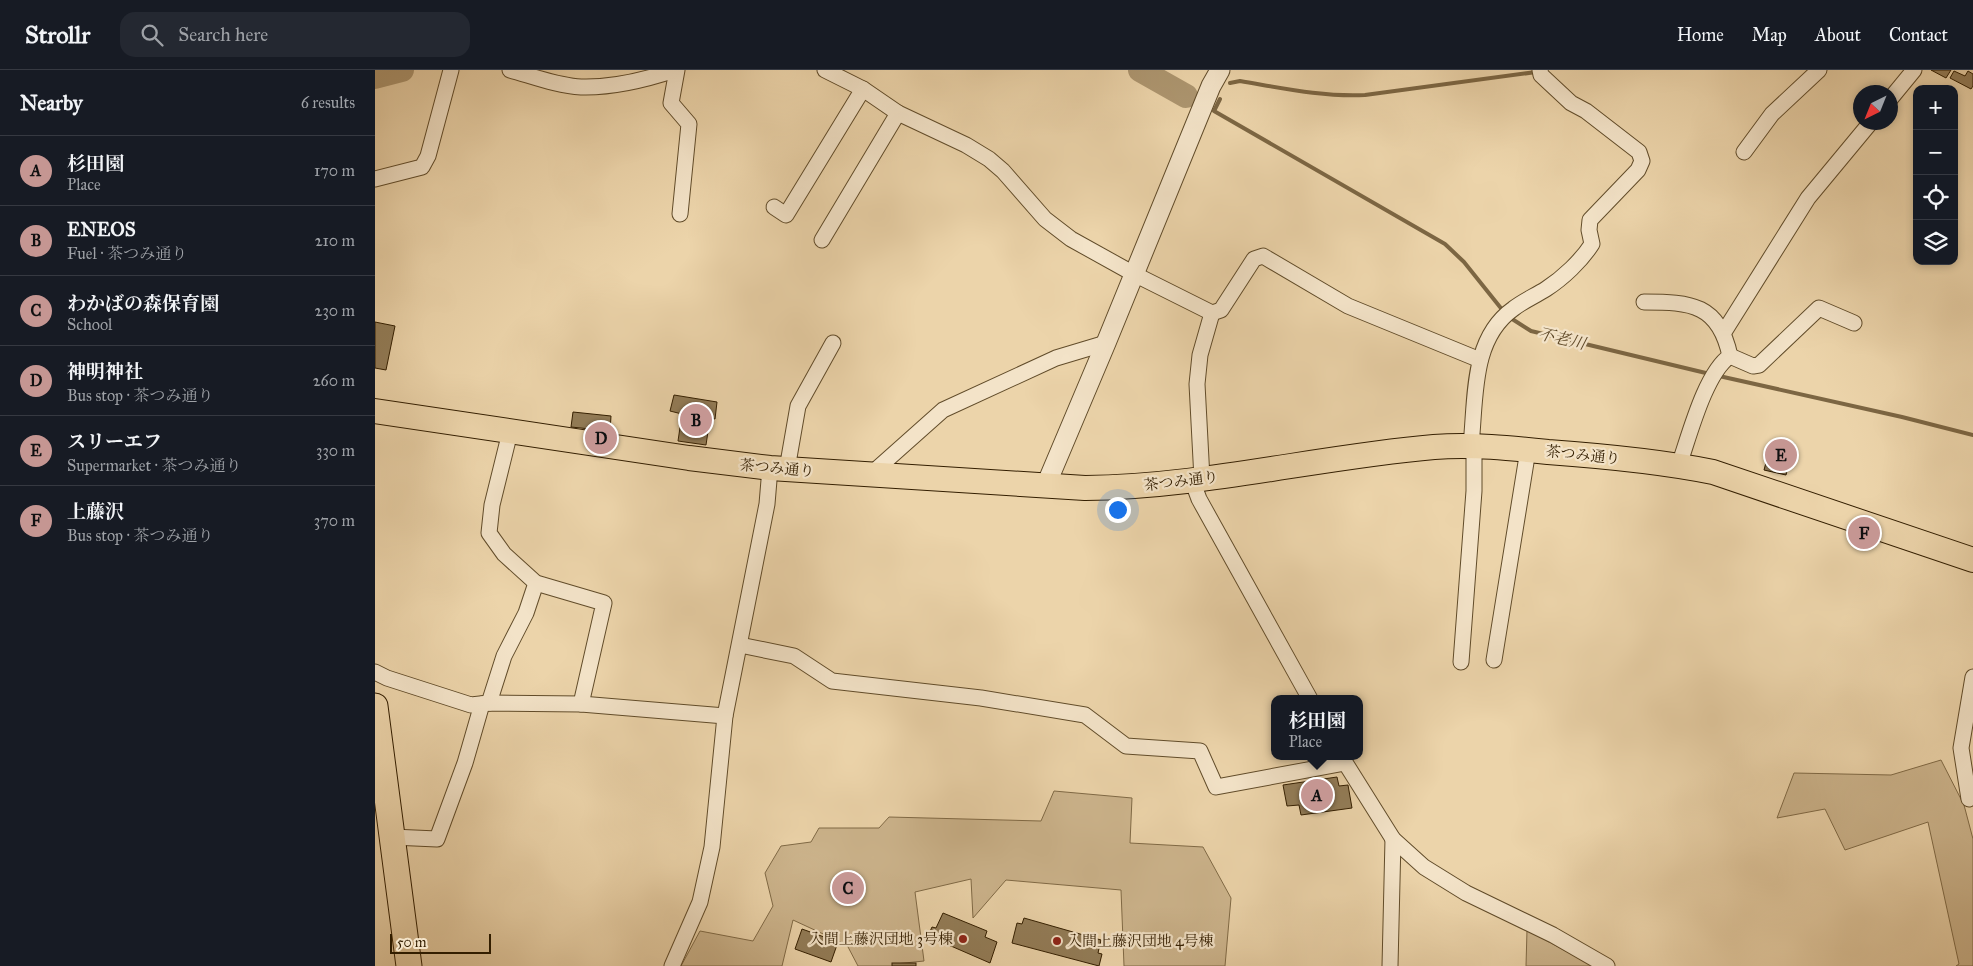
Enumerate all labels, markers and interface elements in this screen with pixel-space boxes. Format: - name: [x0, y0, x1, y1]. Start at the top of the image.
- search box: [120, 12, 470, 57]
- text: Strollr: [25, 20, 90, 50]
- icon: search: [138, 21, 166, 49]
- text: Search here: [178, 23, 268, 46]
- text: Home: [1677, 24, 1724, 46]
- text: Map: [1752, 24, 1787, 46]
- text: About: [1815, 24, 1861, 46]
- text: Contact: [1889, 24, 1948, 46]
- north arrow: [1853, 85, 1898, 130]
- map controls: [1913, 85, 1958, 265]
- button: +: [1913, 85, 1958, 130]
- text: Nearby: [20, 90, 83, 116]
- text: 6 results: [301, 93, 355, 112]
- button: −: [1913, 130, 1958, 175]
- text: 杉田園: [67, 152, 124, 175]
- text: A: [31, 161, 41, 180]
- text: 170 m: [314, 161, 355, 180]
- text: Place: [67, 175, 101, 194]
- button: locate: [1913, 175, 1958, 220]
- text: ENEOS: [67, 218, 136, 241]
- button: layers: [1913, 220, 1958, 265]
- text: B: [31, 231, 41, 250]
- text: 210 m: [315, 231, 355, 250]
- text: Fuel · 茶つみ通り: [67, 244, 187, 263]
- text: わかばの森保育園: [67, 292, 219, 315]
- text: C: [31, 301, 41, 320]
- text: 230 m: [315, 301, 355, 320]
- text: School: [67, 315, 112, 334]
- water label: 不老川: [1536, 324, 1589, 354]
- text: 神明神社: [67, 360, 143, 383]
- text: D: [30, 371, 42, 390]
- text: 260 m: [313, 371, 355, 390]
- text: Bus stop · 茶つみ通り: [67, 386, 213, 405]
- pin: B: [680, 401, 712, 439]
- pin: D: [585, 419, 617, 457]
- text: スリーエフ: [67, 430, 162, 453]
- pin: E: [1765, 436, 1797, 474]
- text: E: [30, 441, 42, 460]
- text: 330 m: [316, 441, 355, 460]
- street label: 茶つみ通り: [1545, 442, 1621, 468]
- text: Supermarket · 茶つみ通り: [67, 456, 242, 475]
- street label: 茶つみ通り: [739, 456, 815, 480]
- street label: 茶つみ通り: [1143, 467, 1219, 495]
- your location: [1105, 497, 1131, 523]
- text: 上藤沢: [67, 500, 124, 523]
- text: F: [31, 511, 41, 530]
- text: 370 m: [314, 511, 355, 530]
- pin: F: [1848, 514, 1880, 552]
- text: Bus stop · 茶つみ通り: [67, 526, 213, 545]
- popup: [1271, 695, 1363, 760]
- text: 杉田園: [1288, 709, 1346, 732]
- text: Place: [1288, 732, 1322, 751]
- pin: A: [1301, 776, 1333, 814]
- pin: C: [832, 869, 864, 907]
- place label: 入間上藤沢団地 3号棟: [809, 930, 953, 948]
- scale bar: [390, 931, 491, 954]
- place label: 入間上藤沢団地 4号棟: [1067, 932, 1214, 950]
- marker: 入間上藤沢団地 3号棟: [957, 933, 969, 945]
- text: 50 m: [397, 934, 426, 951]
- marker: 入間上藤沢団地 4号棟: [1051, 935, 1063, 947]

